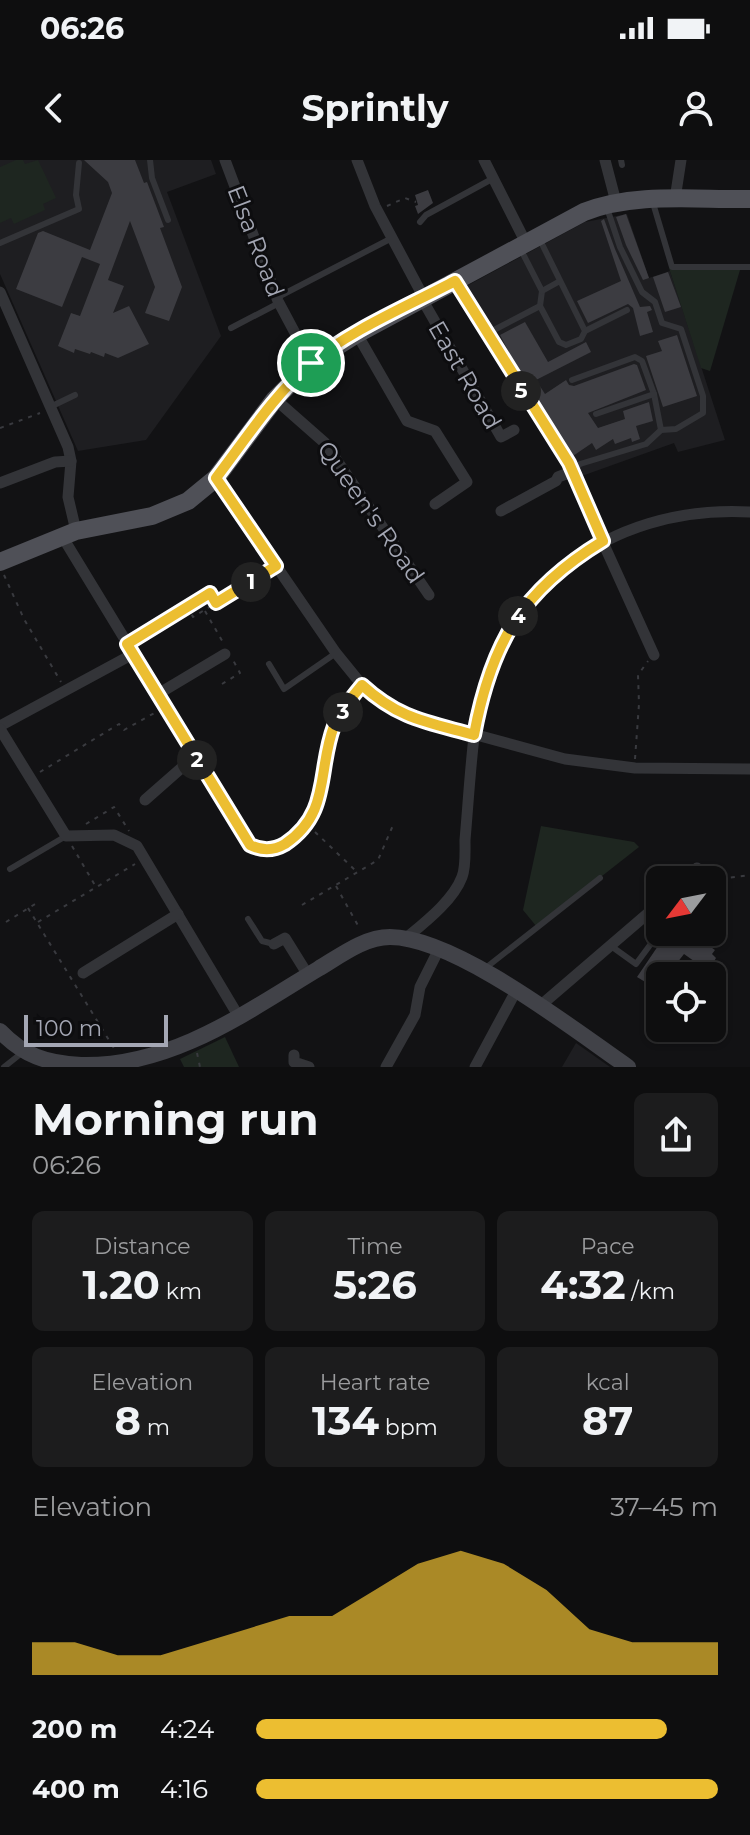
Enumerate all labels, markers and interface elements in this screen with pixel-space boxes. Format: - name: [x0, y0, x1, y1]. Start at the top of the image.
- text: 06:26: [40, 10, 124, 47]
- icon: back: [32, 86, 76, 130]
- text: Sprintly: [302, 86, 448, 130]
- icon: person: [674, 86, 718, 130]
- street label: Elsa Road: [221, 181, 291, 301]
- street label: East Road: [422, 316, 508, 434]
- pin: [277, 329, 345, 397]
- icon: arrive: [289, 341, 333, 385]
- pin: 5: [501, 371, 541, 411]
- text: 5: [514, 377, 528, 404]
- street label: Queen's Road: [311, 435, 431, 589]
- pin: 1: [231, 562, 271, 602]
- text: 1: [247, 568, 255, 595]
- pin: 4: [498, 596, 538, 636]
- text: 4: [510, 602, 526, 629]
- pin: 3: [323, 692, 363, 732]
- text: 3: [336, 698, 350, 725]
- pin: 2: [177, 740, 217, 780]
- text: 2: [191, 746, 203, 773]
- north arrow: [646, 866, 726, 946]
- map controls: [646, 866, 726, 1042]
- button: locate: [646, 962, 726, 1042]
- scale bar: [24, 1011, 168, 1047]
- text: 100 m: [36, 1015, 102, 1042]
- text: Morning run: [32, 1092, 319, 1146]
- button: share: [634, 1093, 718, 1177]
- text: 06:26: [32, 1149, 101, 1181]
- text: Distance: [94, 1233, 191, 1260]
- text: Time: [347, 1233, 403, 1260]
- text: Pace: [581, 1233, 635, 1260]
- text: 1.20: [83, 1260, 160, 1309]
- text: 5:26: [333, 1260, 417, 1309]
- text: 4:32: [540, 1260, 626, 1309]
- text: km: [160, 1278, 202, 1305]
- text: /km: [626, 1278, 675, 1305]
- text: Elevation: [91, 1369, 193, 1396]
- text: Heart rate: [320, 1369, 430, 1396]
- text: kcal: [586, 1369, 630, 1396]
- text: 8: [115, 1396, 141, 1445]
- text: 134: [312, 1396, 379, 1445]
- text: 87: [582, 1396, 633, 1445]
- text: m: [141, 1414, 170, 1441]
- text: bpm: [379, 1414, 438, 1441]
- text: Elevation: [32, 1491, 152, 1523]
- text: 37–45 m: [610, 1491, 718, 1523]
- text: 200 m: [32, 1713, 117, 1745]
- text: 4:24: [160, 1713, 214, 1745]
- text: 400 m: [32, 1773, 120, 1805]
- text: 4:16: [160, 1773, 208, 1805]

